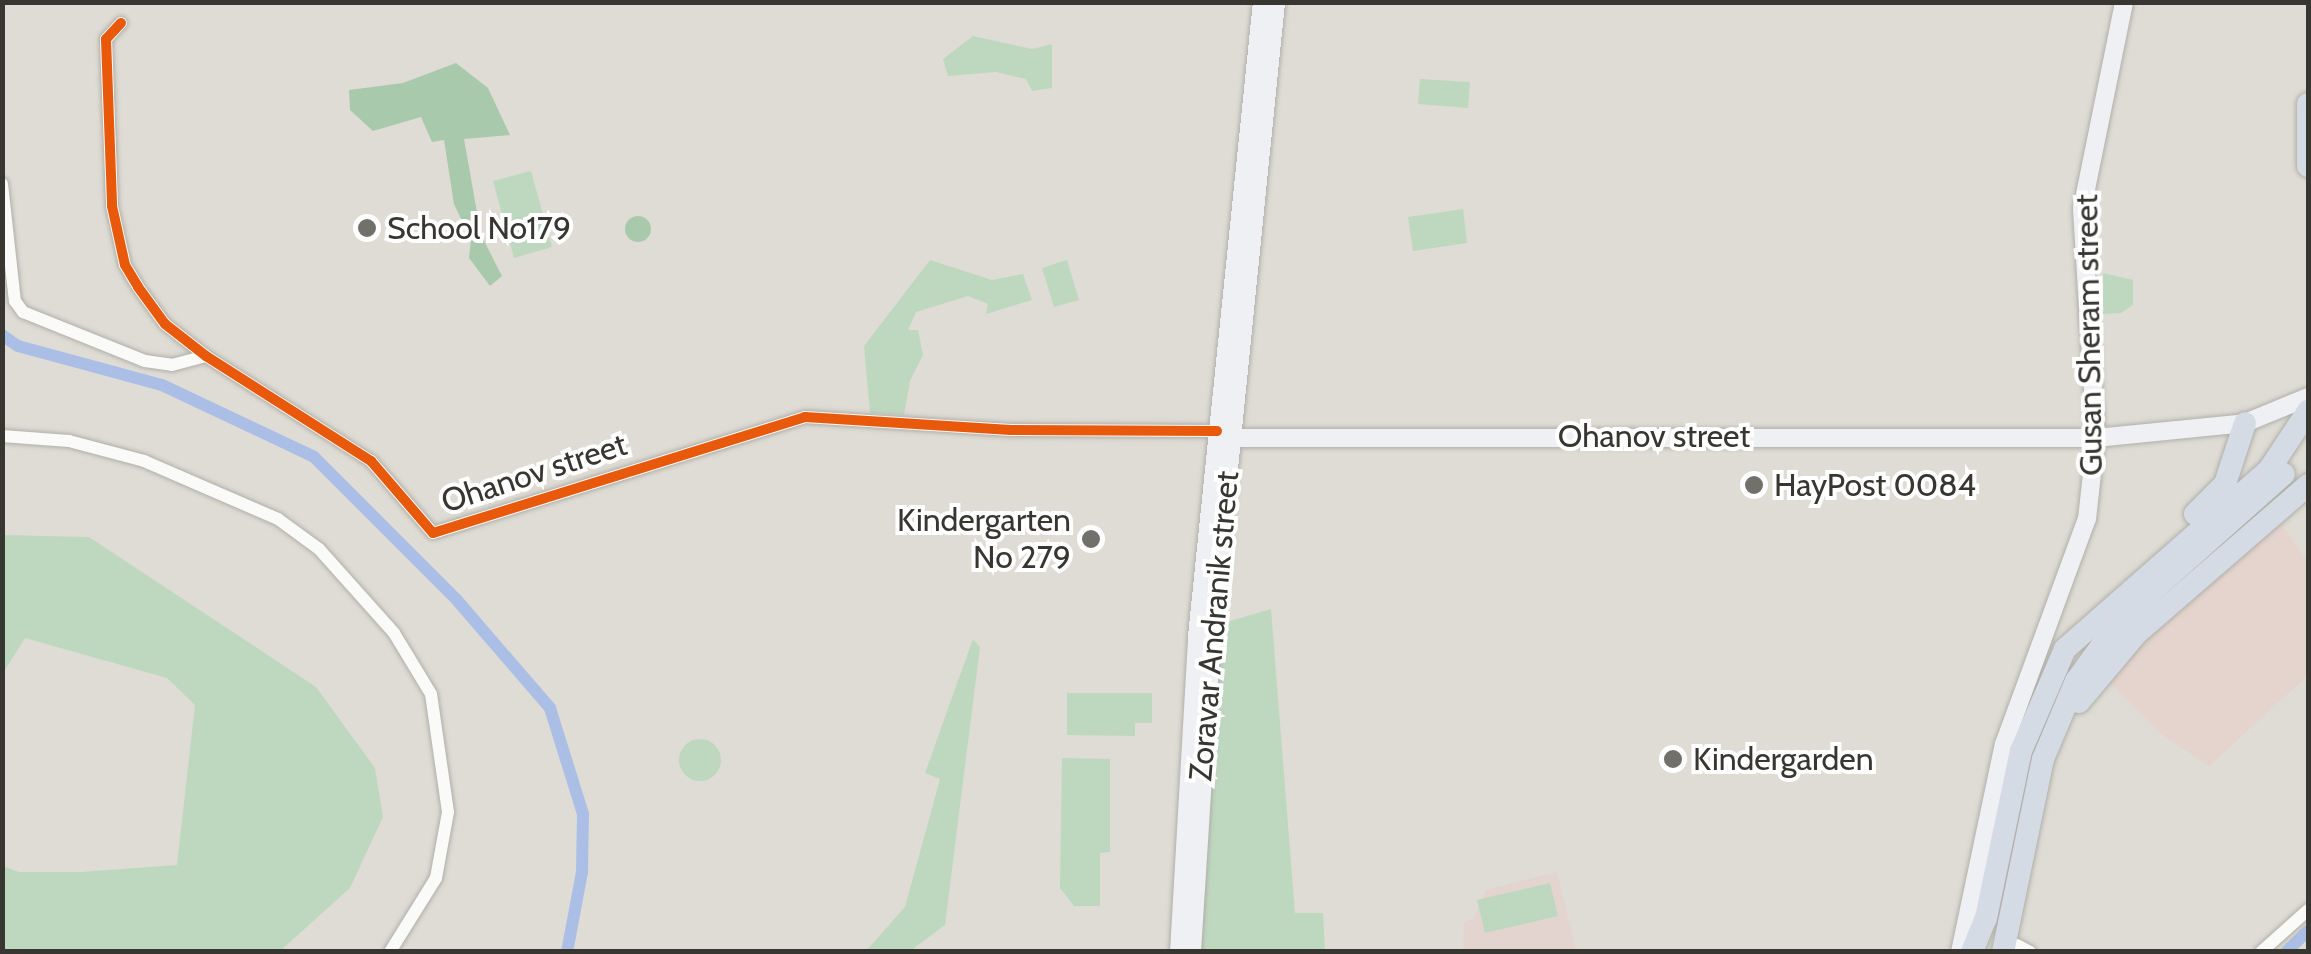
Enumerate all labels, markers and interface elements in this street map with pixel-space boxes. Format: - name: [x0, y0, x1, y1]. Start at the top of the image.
- street label: Gusan Sheram street: [2067, 194, 2111, 476]
- place label: School No179: [387, 209, 571, 247]
- marker: School No179: [356, 217, 378, 239]
- street label: Ohanov street: [1558, 417, 1750, 455]
- street label: Ohanov street: [436, 425, 632, 521]
- place label: HayPost 0084: [1774, 466, 1976, 504]
- street label: Zoravar Andranik street: [1181, 469, 1247, 783]
- marker: HayPost 0084: [1743, 474, 1765, 496]
- place label: Kindergarten No 279: [897, 502, 1071, 577]
- marker: Kindergarten No 279: [1080, 528, 1102, 550]
- place label: Kindergarden: [1693, 740, 1874, 778]
- marker: Kindergarden: [1662, 748, 1684, 770]

